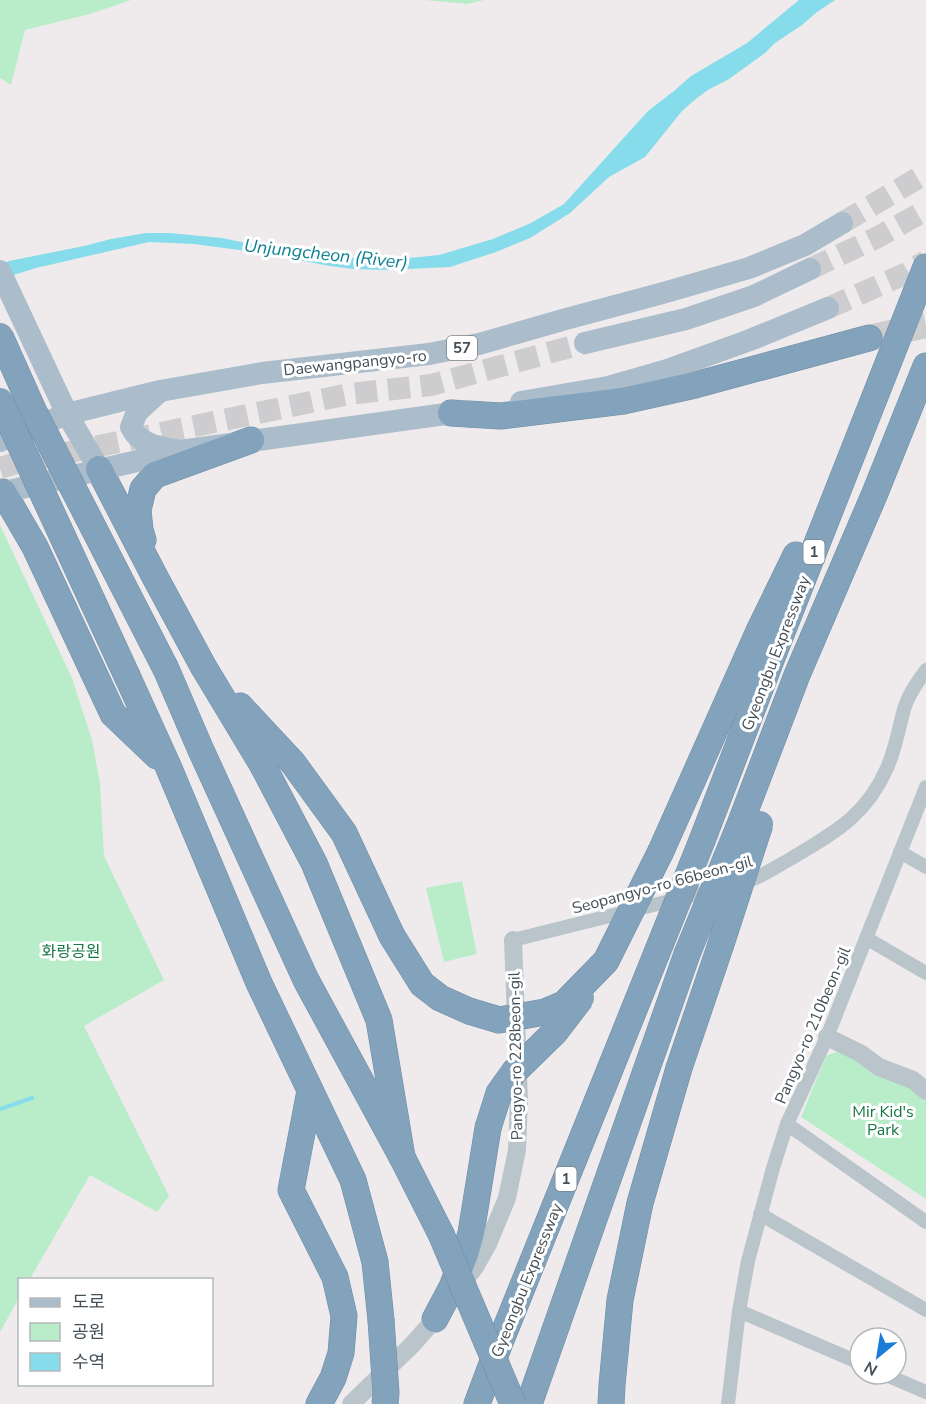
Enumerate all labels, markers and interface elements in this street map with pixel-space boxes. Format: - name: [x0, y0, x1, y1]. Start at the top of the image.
- water label: Unjungcheon (River): [243, 233, 409, 275]
- road number: 57: [447, 336, 477, 360]
- street label: Daewangpangyo-ro: [282, 345, 428, 381]
- road number: 1: [804, 540, 824, 564]
- street label: Gyeongbu Expressway: [736, 572, 816, 734]
- street label: Seopangyo-ro 66beon-gil: [570, 850, 755, 920]
- park label: 화랑공원: [42, 941, 100, 963]
- street label: Pangyo-ro 210beon-gil: [770, 943, 856, 1107]
- street label: Pangyo-ro 228beon-gil: [504, 971, 528, 1141]
- park label: Mir Kid's Park: [852, 1101, 914, 1141]
- road number: 1: [556, 1167, 576, 1191]
- street label: Gyeongbu Expressway: [486, 1199, 568, 1361]
- legend: [18, 1278, 213, 1386]
- text: 도로: [72, 1290, 105, 1314]
- text: 공원: [72, 1320, 105, 1344]
- north arrow: [848, 1326, 908, 1386]
- text: 수역: [72, 1350, 105, 1374]
- text: N: [860, 1356, 882, 1381]

